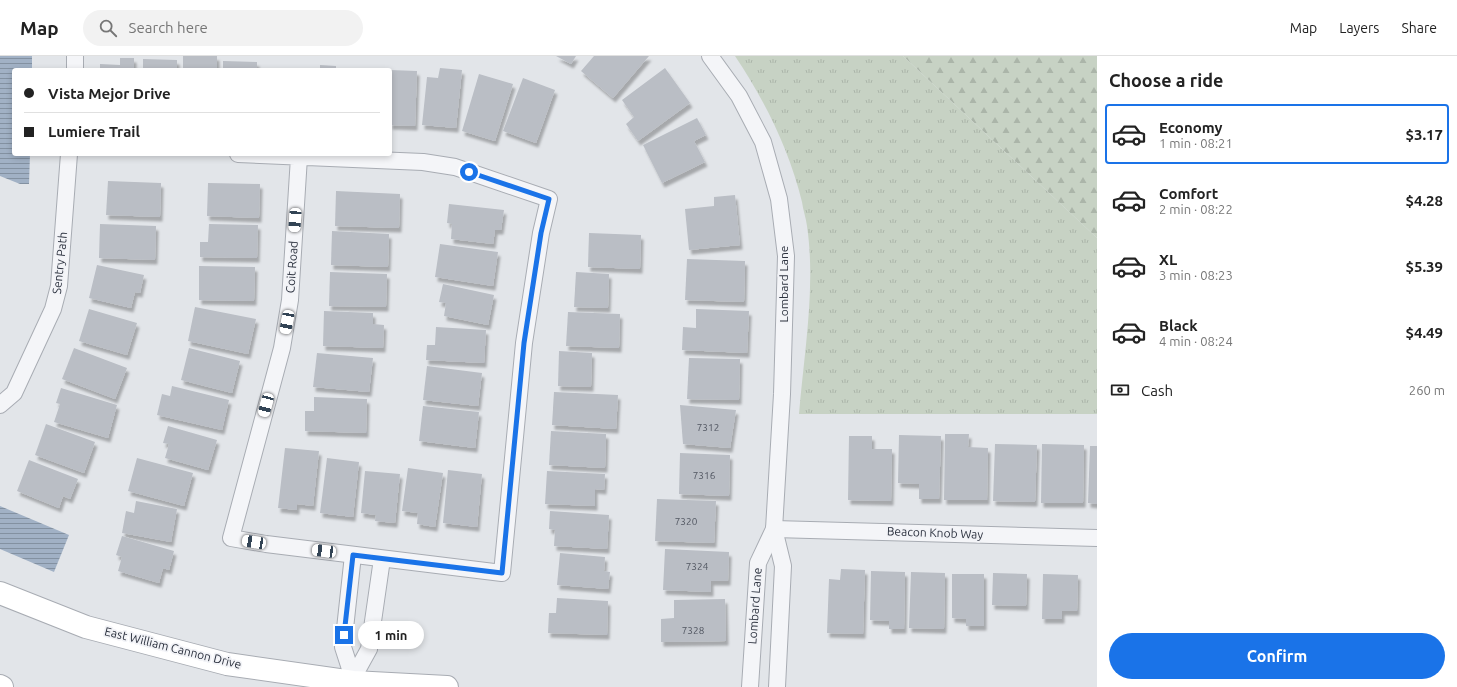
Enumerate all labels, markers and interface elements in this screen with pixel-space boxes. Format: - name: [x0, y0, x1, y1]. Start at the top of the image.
- search box: [83, 10, 363, 46]
- text: Map: [20, 17, 59, 39]
- icon: search: [97, 17, 119, 39]
- text: Search here: [129, 19, 208, 36]
- text: Map: [1290, 20, 1317, 36]
- text: Layers: [1339, 20, 1379, 36]
- text: Share: [1401, 20, 1437, 36]
- text: Choose a ride: [1109, 70, 1223, 90]
- text: Vista Mejor Drive: [48, 85, 171, 102]
- icon: car: [1111, 116, 1147, 152]
- text: Economy: [1159, 119, 1223, 136]
- text: Lumiere Trail: [48, 123, 140, 140]
- text: $3.17: [1405, 126, 1443, 143]
- text: 1 min · 08:21: [1159, 136, 1233, 150]
- route start: [460, 163, 478, 181]
- icon: car: [1111, 182, 1147, 218]
- text: Comfort: [1159, 185, 1218, 202]
- text: $4.28: [1405, 192, 1443, 209]
- text: 2 min · 08:22: [1159, 202, 1233, 216]
- car: [288, 208, 302, 232]
- street label: Sentry Path: [50, 231, 69, 295]
- street label: Coit Road: [283, 240, 300, 294]
- street label: Lombard Lane: [777, 246, 790, 322]
- icon: car: [1111, 248, 1147, 284]
- text: XL: [1159, 251, 1177, 268]
- text: $5.39: [1405, 258, 1443, 275]
- text: 3 min · 08:23: [1159, 268, 1233, 282]
- car: [279, 309, 295, 335]
- icon: car: [1111, 314, 1147, 350]
- text: Black: [1159, 317, 1198, 334]
- text: $4.49: [1405, 324, 1443, 341]
- text: 4 min · 08:24: [1159, 334, 1233, 348]
- icon: cash: [1109, 379, 1131, 401]
- text: Cash: [1141, 382, 1173, 399]
- text: 260 m: [1409, 383, 1445, 397]
- car: [257, 392, 275, 418]
- house number: 7312: [697, 422, 719, 433]
- house number: 7316: [693, 470, 716, 481]
- house number: 7320: [675, 516, 698, 527]
- street label: Beacon Knob Way: [887, 524, 984, 541]
- car: [241, 534, 267, 550]
- car: [311, 544, 337, 558]
- house number: 7324: [686, 561, 709, 572]
- street label: Lombard Lane: [745, 567, 764, 645]
- callout: 1 min: [358, 621, 424, 649]
- street label: East William Cannon Drive: [103, 624, 243, 671]
- house number: 7328: [682, 625, 705, 636]
- route end: [335, 626, 353, 644]
- text: 1 min: [375, 628, 407, 642]
- button: Confirm: [1109, 633, 1445, 679]

